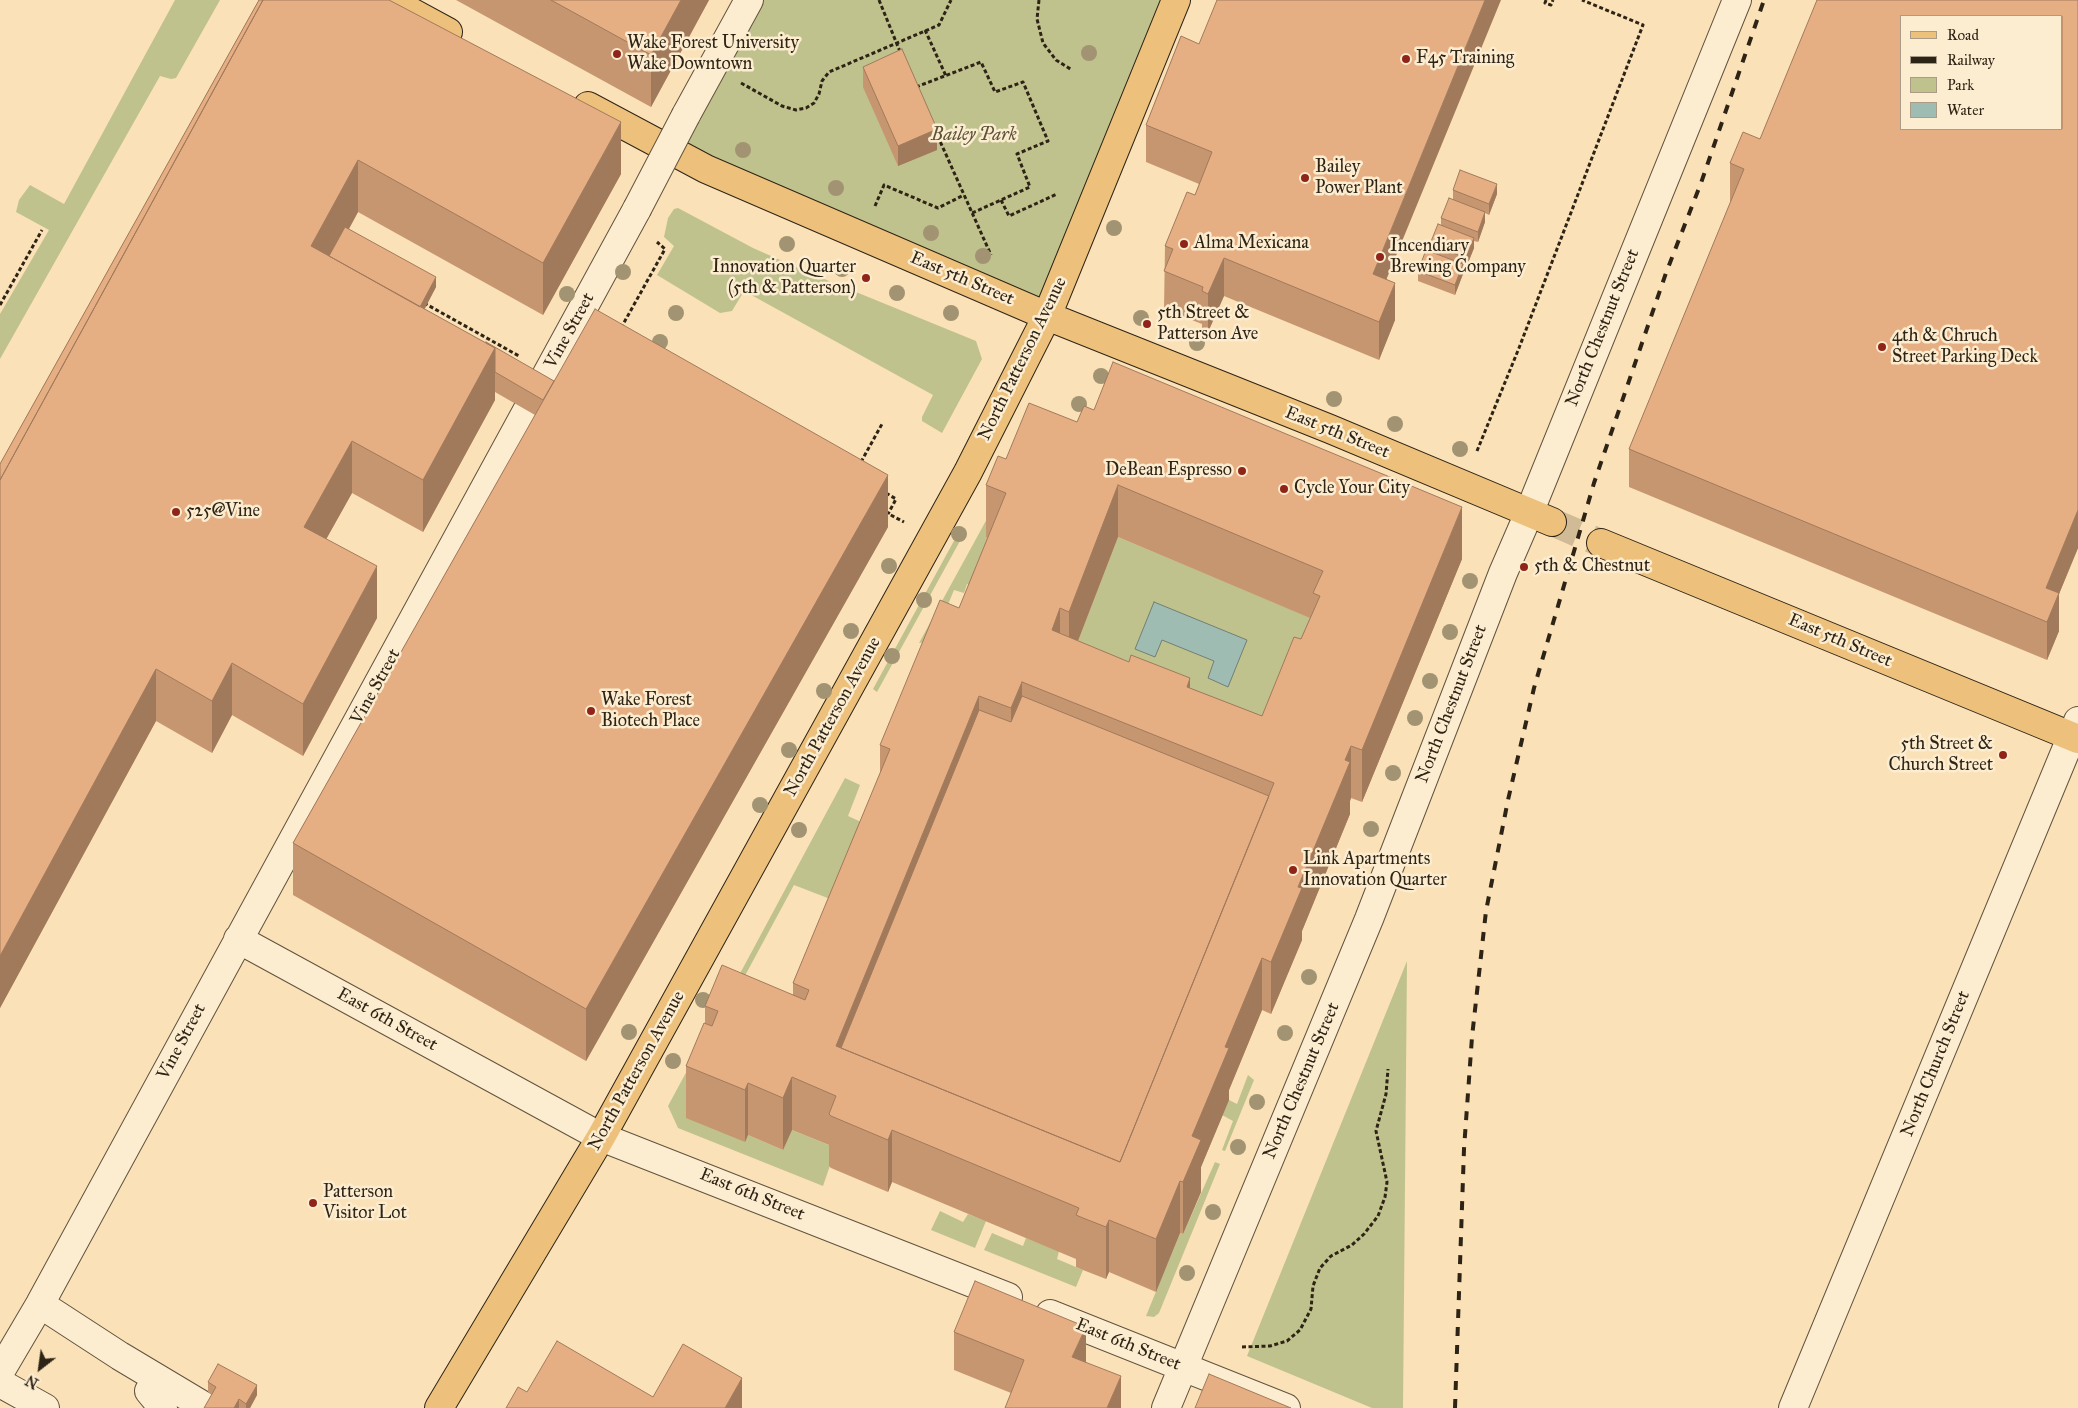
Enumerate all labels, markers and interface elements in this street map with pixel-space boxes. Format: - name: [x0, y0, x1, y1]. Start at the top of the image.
- legend: [1900, 15, 2063, 130]
- text: Road: [1947, 26, 1979, 44]
- place label: Wake Forest University Wake Downtown: [627, 33, 799, 76]
- marker: Wake Forest University Wake Downtown: [611, 48, 623, 60]
- place label: F45 Training: [1416, 48, 1514, 70]
- text: Railway: [1947, 51, 1995, 69]
- marker: F45 Training: [1400, 53, 1412, 65]
- text: Park: [1947, 76, 1974, 94]
- text: Water: [1947, 101, 1984, 119]
- park label: Bailey Park: [931, 125, 1017, 147]
- place label: Bailey Power Plant: [1315, 157, 1403, 200]
- marker: Bailey Power Plant: [1299, 172, 1311, 184]
- place label: Alma Mexicana: [1194, 233, 1309, 255]
- place label: Incendiary Brewing Company: [1390, 236, 1526, 278]
- marker: Alma Mexicana: [1178, 238, 1190, 250]
- street label: North Chestnut Street: [1562, 246, 1644, 410]
- street label: East 5th Street: [907, 247, 1017, 311]
- marker: Incendiary Brewing Company: [1374, 251, 1386, 263]
- place label: Innovation Quarter (5th & Patterson): [712, 257, 856, 300]
- marker: Innovation Quarter (5th & Patterson): [860, 272, 872, 284]
- street label: North Patterson Avenue: [974, 274, 1072, 444]
- street label: Vine Street: [540, 289, 600, 373]
- place label: 5th Street & Patterson Ave: [1157, 303, 1258, 346]
- marker: 5th Street & Patterson Ave: [1141, 318, 1153, 330]
- place label: 4th & Chruch Street Parking Deck: [1892, 326, 2038, 368]
- marker: 4th & Chruch Street Parking Deck: [1876, 341, 1888, 353]
- street label: East 5th Street: [1282, 402, 1392, 464]
- place label: DeBean Espresso: [1105, 460, 1232, 482]
- marker: DeBean Espresso: [1236, 465, 1248, 477]
- place label: Cycle Your City: [1294, 478, 1410, 500]
- marker: Cycle Your City: [1278, 483, 1290, 495]
- place label: 525@Vine: [186, 501, 260, 523]
- marker: 525@Vine: [170, 506, 182, 518]
- place label: 5th & Chestnut: [1534, 556, 1650, 578]
- marker: 5th & Chestnut: [1518, 561, 1530, 573]
- street label: East 5th Street: [1785, 609, 1895, 673]
- street label: North Chestnut Street: [1412, 622, 1492, 786]
- street label: North Patterson Avenue: [780, 633, 886, 801]
- street label: Vine Street: [346, 645, 406, 729]
- place label: Wake Forest Biotech Place: [601, 690, 700, 732]
- marker: Wake Forest Biotech Place: [585, 705, 597, 717]
- place label: 5th Street & Church Street: [1888, 734, 1993, 776]
- marker: 5th Street & Church Street: [1997, 749, 2009, 761]
- place label: Link Apartments Innovation Quarter: [1303, 849, 1447, 892]
- marker: Link Apartments Innovation Quarter: [1287, 864, 1299, 876]
- street label: East 6th Street: [333, 984, 441, 1056]
- street label: North Patterson Avenue: [584, 987, 690, 1155]
- street label: North Church Street: [1897, 988, 1975, 1140]
- street label: North Chestnut Street: [1259, 999, 1345, 1163]
- street label: Vine Street: [153, 1000, 211, 1084]
- street label: East 6th Street: [696, 1164, 808, 1226]
- place label: Patterson Visitor Lot: [323, 1182, 407, 1224]
- marker: Patterson Visitor Lot: [307, 1197, 319, 1209]
- street label: East 6th Street: [1072, 1314, 1184, 1376]
- north arrow: [15, 1343, 65, 1393]
- text: N: [23, 1371, 42, 1392]

